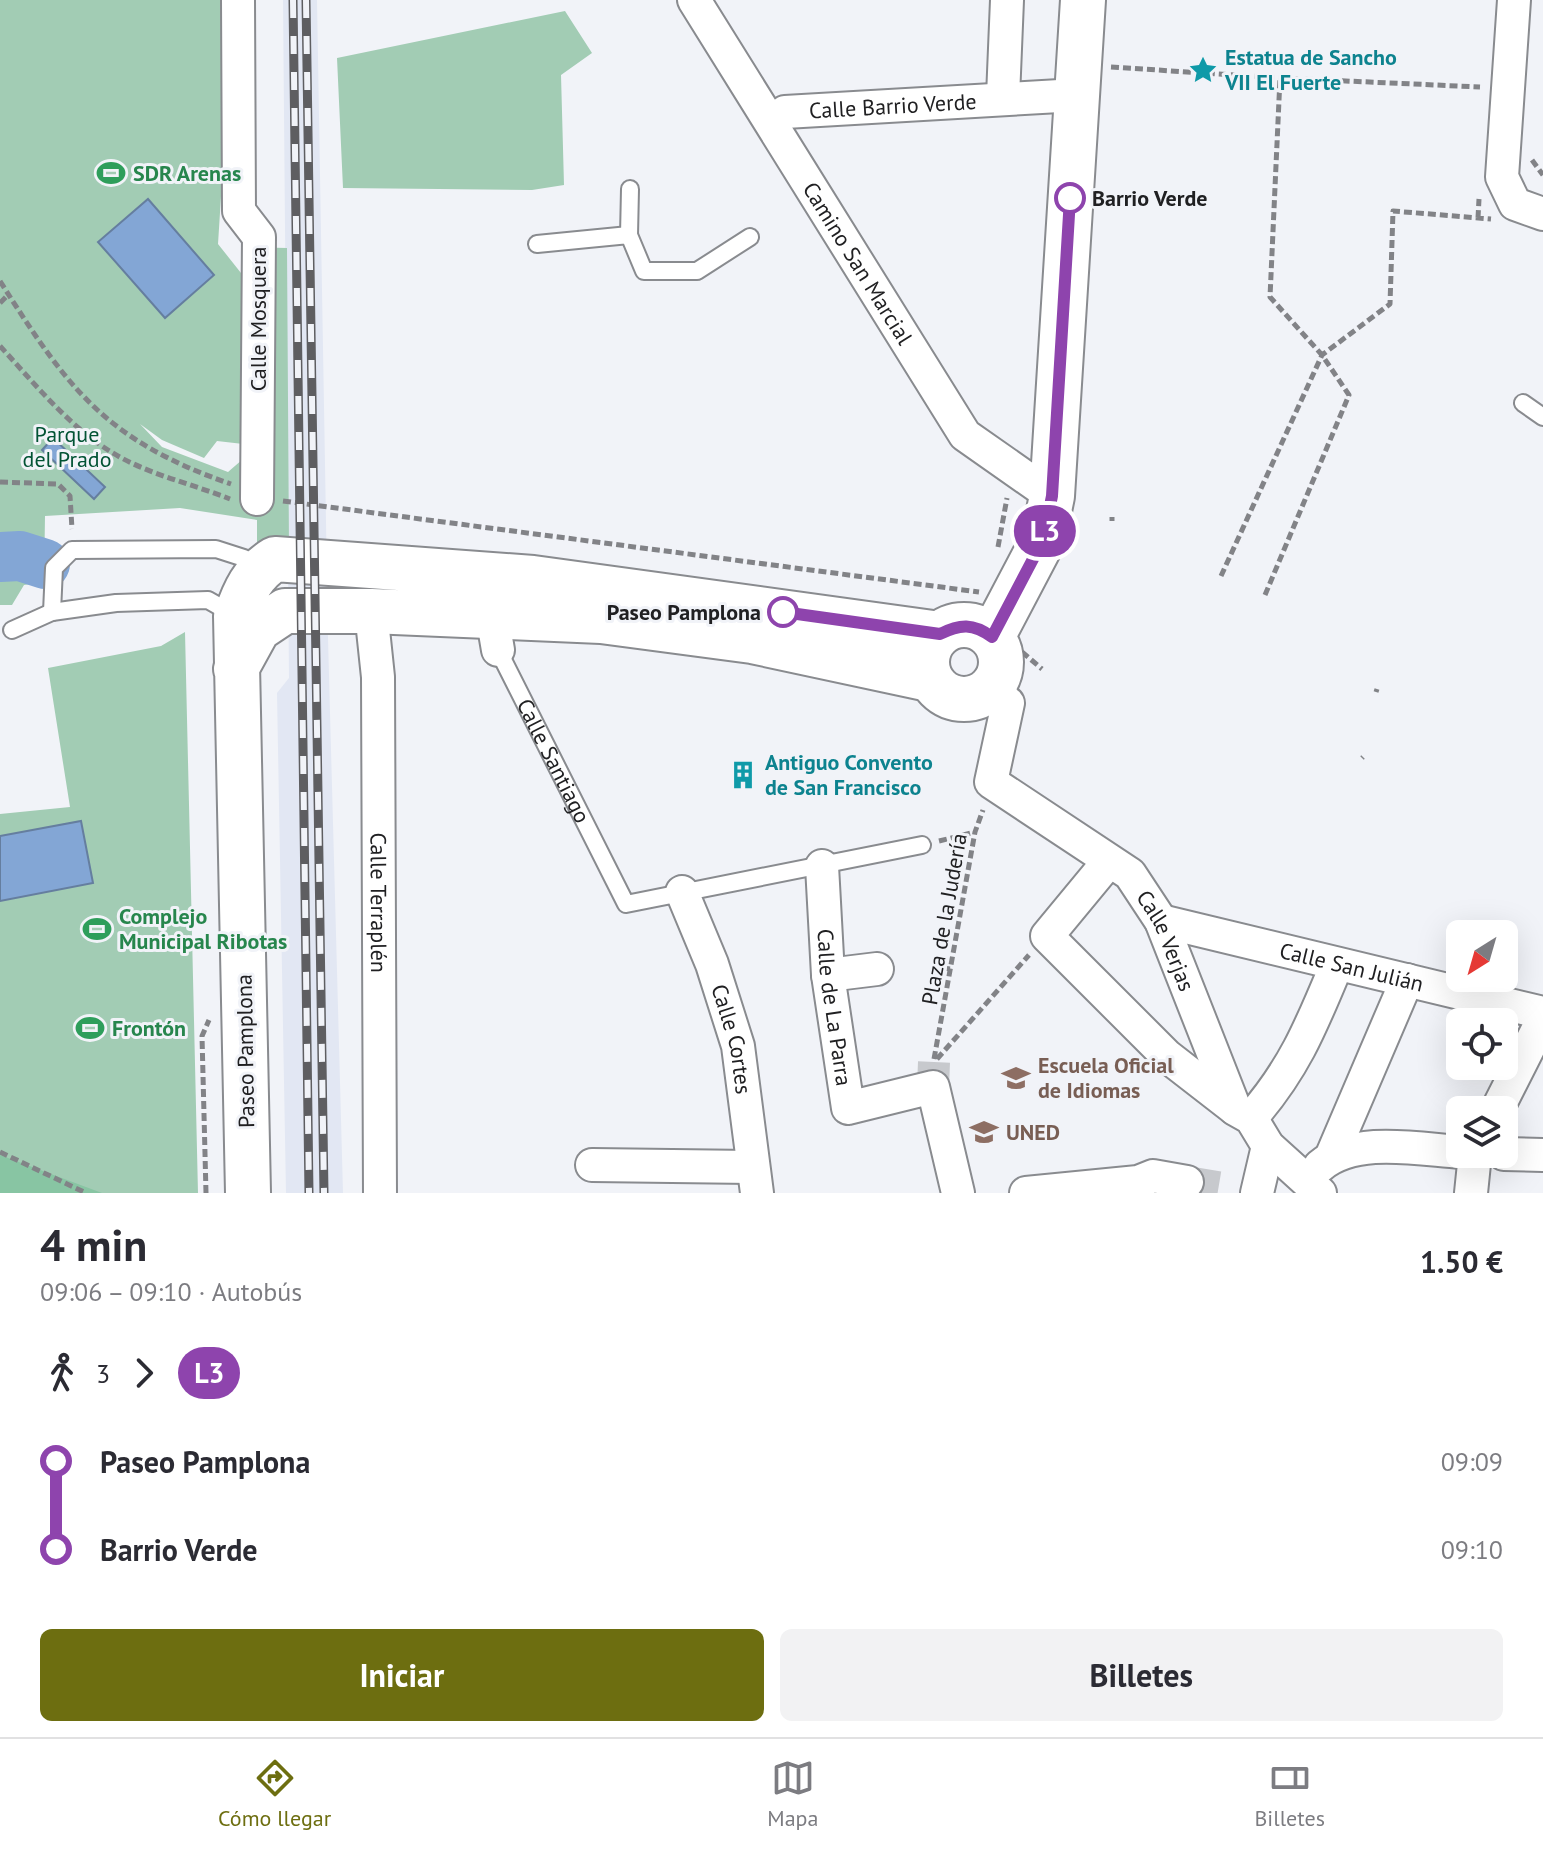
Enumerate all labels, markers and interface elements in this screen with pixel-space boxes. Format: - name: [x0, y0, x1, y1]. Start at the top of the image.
- place label: Estatua de Sancho VII El Fuerte: [1224, 43, 1397, 96]
- place icon: Estatua de Sancho VII El Fuerte: [1188, 55, 1218, 85]
- street label: Calle Barrio Verde: [808, 87, 977, 125]
- sports icon: SDR Arenas: [96, 158, 126, 188]
- place label: SDR Arenas: [133, 159, 241, 187]
- street label: Camino San Marcial: [797, 177, 919, 350]
- marker: Barrio Verde: [1055, 183, 1085, 213]
- place label: Barrio Verde: [1092, 184, 1208, 212]
- street label: Calle Mosquera: [244, 247, 272, 391]
- park label: Parque del Prado: [23, 420, 111, 473]
- line badge: L3: [1009, 505, 1081, 557]
- text: L3: [1030, 512, 1060, 549]
- marker: Paseo Pamplona: [768, 597, 798, 627]
- place label: Paseo Pamplona: [607, 598, 761, 626]
- street label: Calle Santiago: [511, 694, 597, 828]
- place label: Antiguo Convento de San Francisco: [765, 748, 933, 801]
- building icon: Antiguo Convento de San Francisco: [728, 760, 758, 790]
- street label: Plaza de la Judería: [915, 831, 973, 1007]
- street label: Calle Terraplén: [365, 832, 393, 973]
- street label: Calle Verjas: [1130, 885, 1201, 995]
- place label: Complejo Municipal Ribotas: [119, 902, 287, 955]
- sports icon: Complejo Municipal Ribotas: [82, 914, 112, 944]
- north arrow: [1446, 920, 1518, 992]
- map controls: [1446, 920, 1518, 1168]
- street label: Calle de La Parra: [811, 928, 858, 1088]
- street label: Calle San Julián: [1277, 936, 1426, 998]
- street label: Paseo Pamplona: [230, 974, 260, 1128]
- street label: Calle Cortes: [705, 981, 758, 1096]
- button: locate: [1446, 1008, 1518, 1080]
- sports icon: Frontón: [75, 1013, 105, 1043]
- place label: Frontón: [112, 1014, 186, 1042]
- place label: Escuela Oficial de Idiomas: [1038, 1051, 1174, 1104]
- school or university icon: Escuela Oficial de Idiomas: [1001, 1063, 1031, 1093]
- button: layers: [1446, 1096, 1518, 1168]
- school or university icon: UNED: [969, 1117, 999, 1147]
- place label: UNED: [1006, 1118, 1060, 1146]
- text: 4 min: [40, 1216, 147, 1273]
- text: 1.50 €: [1420, 1242, 1503, 1281]
- text: 09:06 – 09:10 · Autobús: [40, 1275, 302, 1308]
- icon: walk: [40, 1351, 84, 1395]
- icon: forward: [122, 1351, 166, 1395]
- text: L3: [194, 1354, 224, 1391]
- text: 3: [96, 1357, 110, 1390]
- text: Paseo Pamplona: [100, 1442, 310, 1481]
- text: 09:09: [1441, 1445, 1503, 1478]
- text: Barrio Verde: [100, 1530, 258, 1569]
- text: 09:10: [1441, 1533, 1503, 1566]
- button: Iniciar: [40, 1629, 764, 1721]
- button: Billetes: [780, 1629, 1503, 1721]
- tab: Cómo llegar: [218, 1756, 331, 1832]
- tab: Mapa: [767, 1756, 818, 1832]
- tab: Billetes: [1254, 1756, 1325, 1832]

